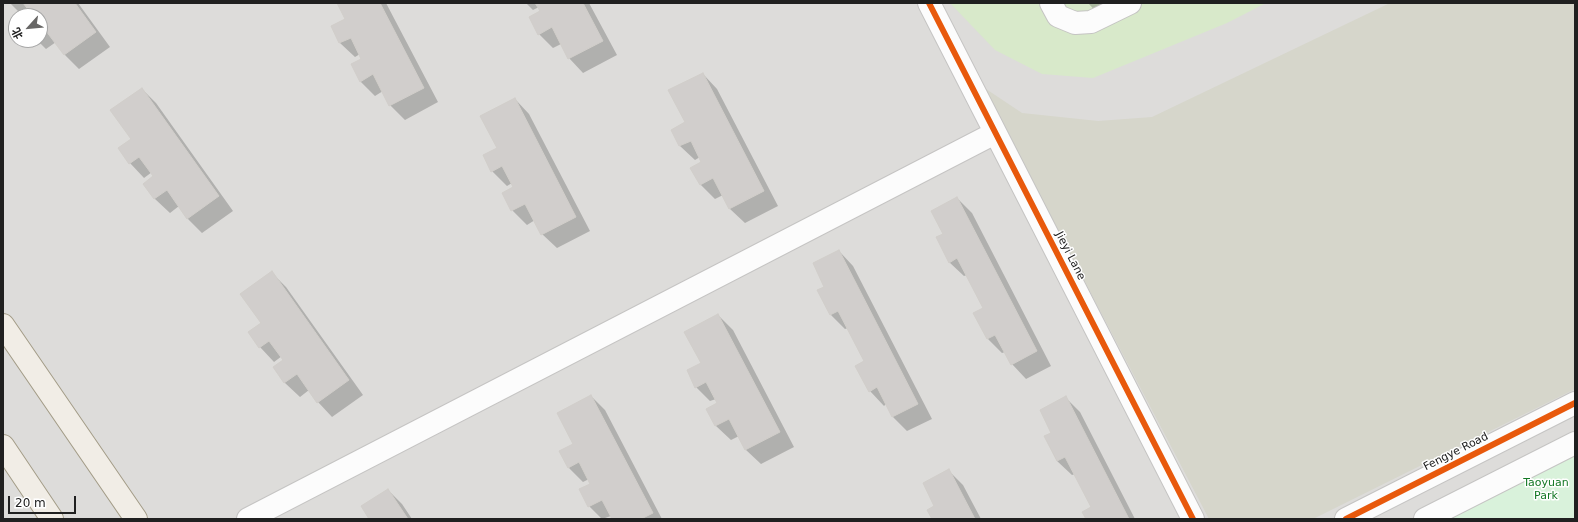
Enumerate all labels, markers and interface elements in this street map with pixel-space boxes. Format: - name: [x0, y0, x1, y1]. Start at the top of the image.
- north arrow: [8, 8, 48, 48]
- text: 北: [9, 25, 26, 41]
- street label: Jieyi Lane: [1052, 230, 1088, 282]
- street label: Fengye Road: [1421, 430, 1491, 474]
- park label: Taoyuan Park: [1523, 476, 1569, 502]
- scale bar: [10, 488, 78, 514]
- text: 20 m: [15, 496, 46, 510]

